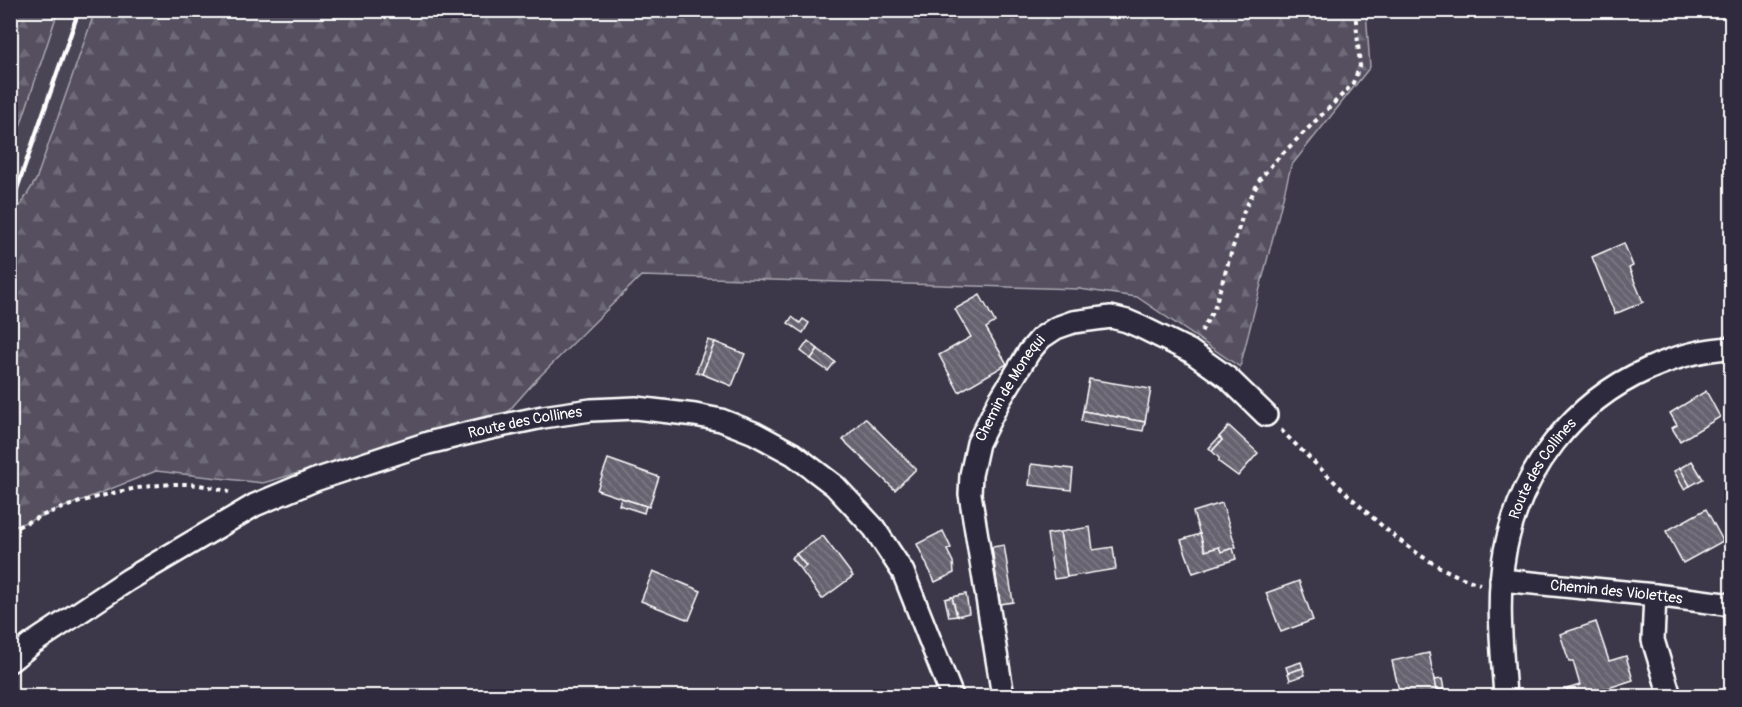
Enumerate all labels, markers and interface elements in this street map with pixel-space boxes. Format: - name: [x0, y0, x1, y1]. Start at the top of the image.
- street label: Chemin de Monequi: [971, 331, 1050, 445]
- street label: Route des Collines: [466, 402, 584, 443]
- street label: Route des Collines: [1505, 414, 1581, 522]
- street label: Chemin des Violettes: [1549, 576, 1684, 609]

